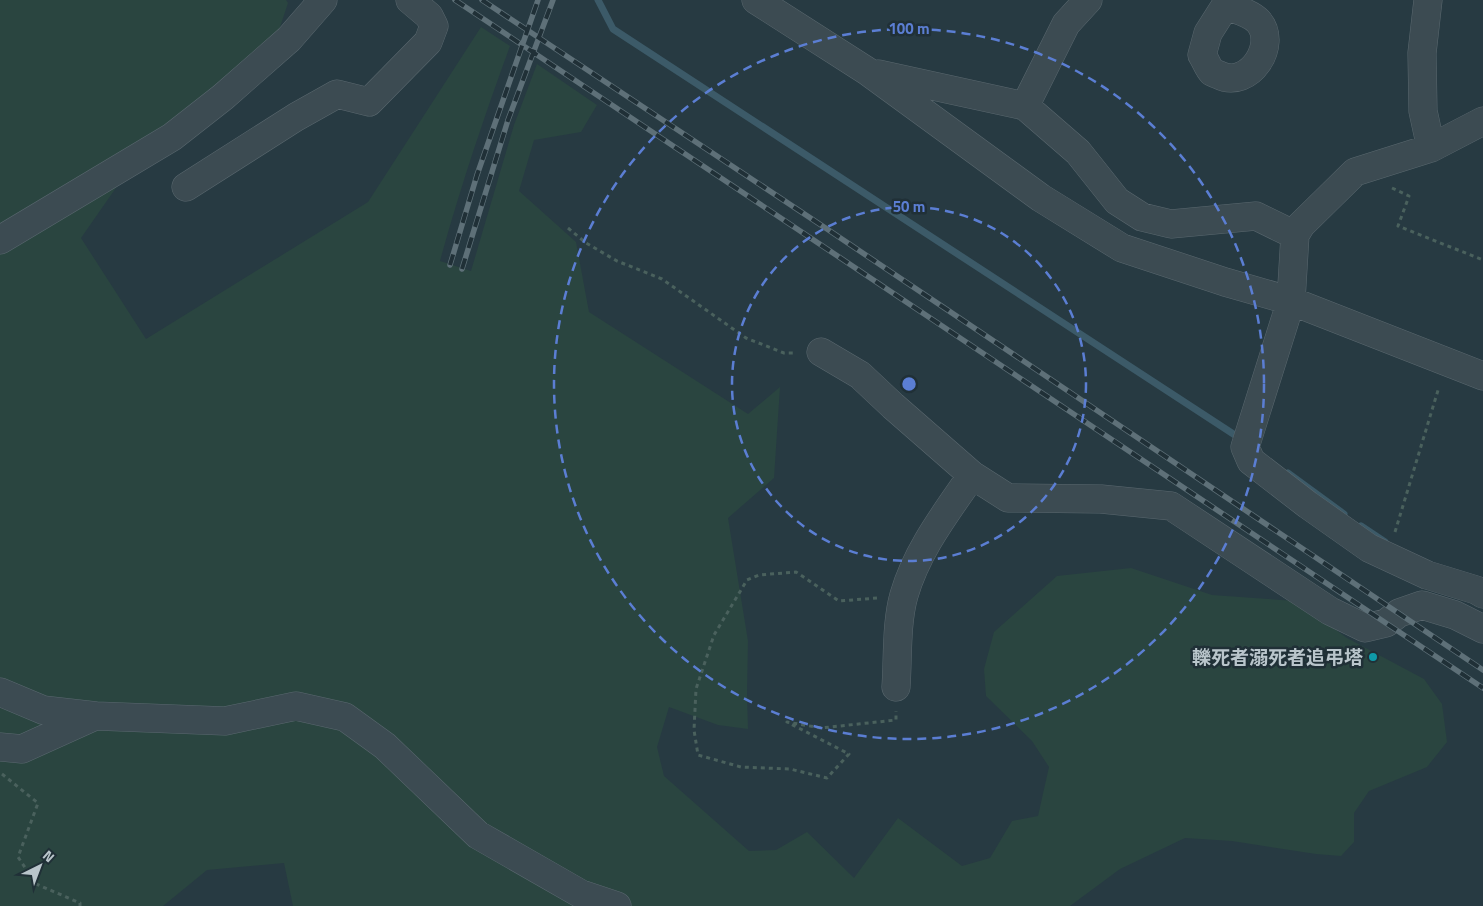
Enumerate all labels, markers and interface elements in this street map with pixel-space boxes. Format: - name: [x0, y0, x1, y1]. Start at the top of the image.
- text: 100 m: [888, 17, 930, 40]
- text: 50 m: [893, 195, 925, 218]
- centre of rings: [900, 375, 918, 393]
- place label: 轢死者溺死者追弔塔: [1192, 642, 1363, 671]
- marker: 轢死者溺死者追弔塔: [1367, 651, 1379, 663]
- north arrow: [15, 841, 65, 891]
- text: N: [38, 845, 60, 867]

